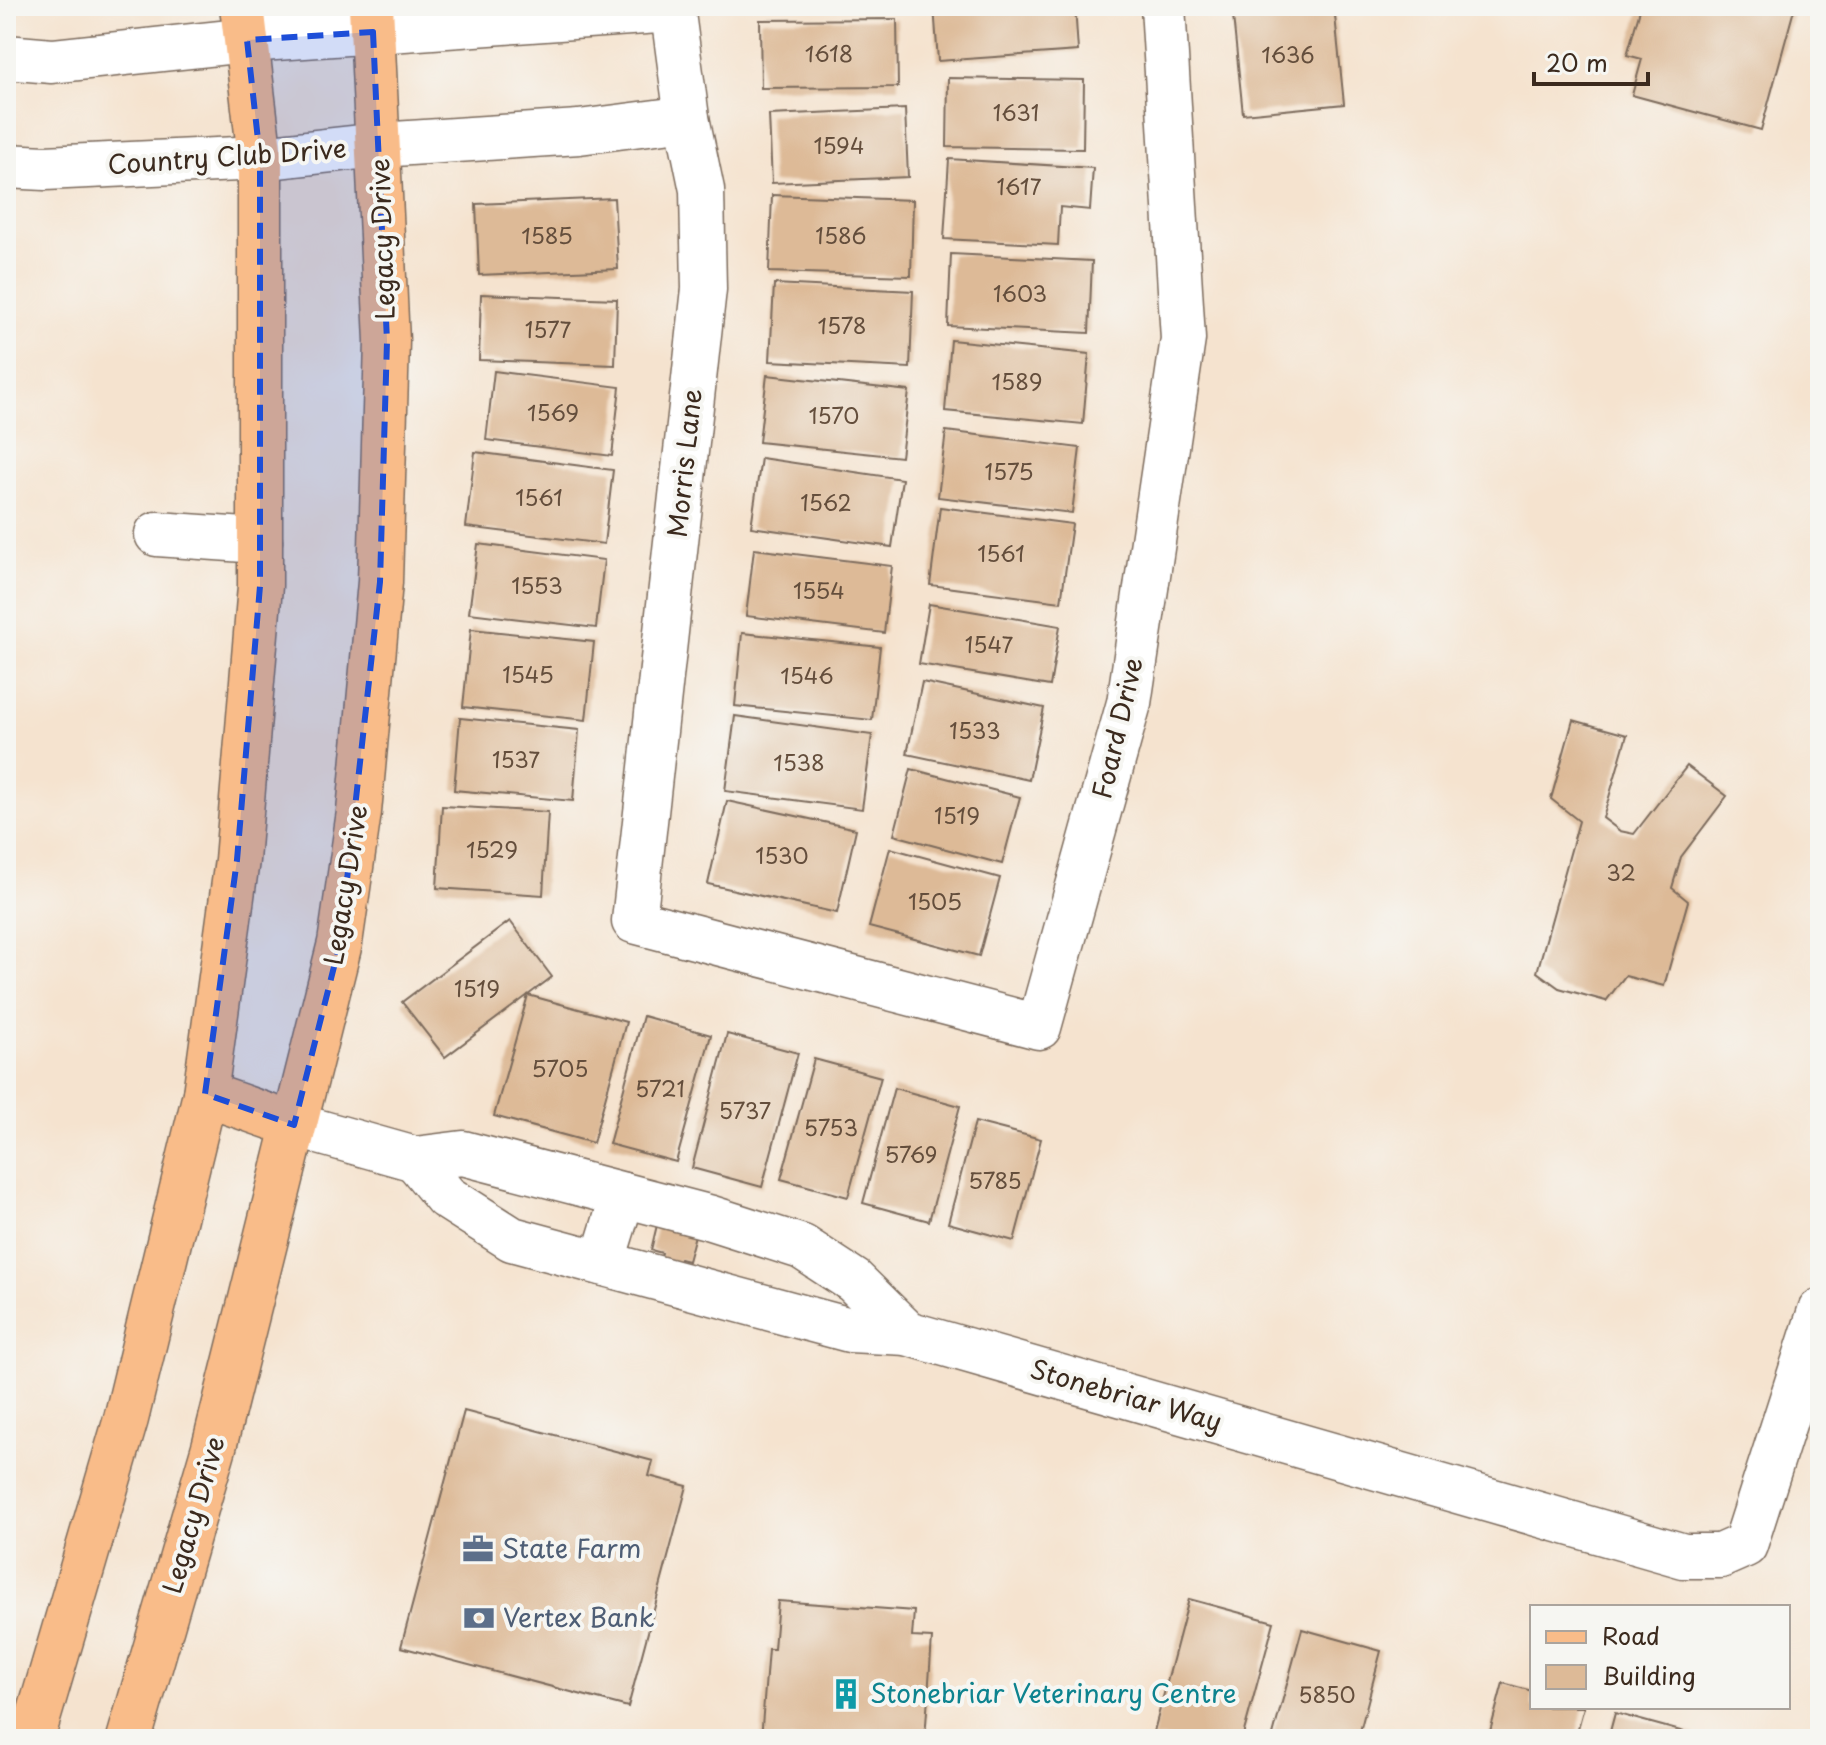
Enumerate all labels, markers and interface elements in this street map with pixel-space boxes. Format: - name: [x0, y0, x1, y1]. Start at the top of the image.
- house number: 1618: [805, 36, 853, 69]
- scale bar: [1534, 36, 1648, 86]
- house number: 1636: [1261, 37, 1315, 70]
- text: 20 m: [1546, 44, 1608, 80]
- house number: 1631: [993, 95, 1039, 128]
- street label: Country Club Drive: [106, 128, 348, 183]
- house number: 1594: [813, 128, 865, 161]
- street label: Legacy Drive: [359, 158, 404, 321]
- house number: 1617: [997, 169, 1042, 202]
- house number: 1585: [521, 218, 573, 251]
- house number: 1586: [815, 218, 867, 251]
- house number: 1603: [993, 276, 1047, 309]
- house number: 1578: [818, 308, 866, 341]
- house number: 1577: [525, 312, 572, 345]
- house number: 1589: [992, 364, 1042, 397]
- street label: Morris Lane: [656, 387, 711, 539]
- house number: 1569: [527, 395, 579, 428]
- house number: 1570: [809, 398, 859, 431]
- house number: 1575: [985, 454, 1033, 487]
- house number: 1561: [515, 480, 563, 513]
- house number: 1562: [800, 485, 852, 518]
- house number: 1561: [977, 536, 1025, 569]
- house number: 1553: [511, 568, 563, 601]
- house number: 1554: [793, 573, 845, 606]
- house number: 1547: [965, 627, 1014, 660]
- street label: Foard Drive: [1081, 653, 1152, 802]
- house number: 1545: [502, 657, 554, 690]
- house number: 1546: [780, 658, 834, 691]
- house number: 1533: [949, 713, 1001, 746]
- house number: 1537: [492, 742, 540, 775]
- house number: 1538: [773, 745, 825, 778]
- house number: 1519: [934, 798, 980, 831]
- street label: Legacy Drive: [313, 802, 376, 968]
- house number: 1529: [466, 832, 518, 865]
- house number: 1530: [755, 838, 809, 871]
- house number: 32: [1606, 855, 1636, 888]
- house number: 1505: [908, 884, 962, 917]
- house number: 1519: [454, 971, 500, 1004]
- house number: 5705: [532, 1051, 588, 1084]
- house number: 5721: [635, 1071, 685, 1104]
- house number: 5737: [719, 1093, 771, 1126]
- house number: 5753: [804, 1110, 858, 1143]
- house number: 5769: [885, 1137, 937, 1170]
- house number: 5785: [968, 1163, 1022, 1196]
- street label: Stonebriar Way: [1026, 1349, 1227, 1441]
- street label: Legacy Drive: [152, 1431, 234, 1598]
- place label: State Farm: [502, 1528, 641, 1567]
- office icon: State Farm: [461, 1532, 495, 1566]
- place label: Vertex Bank: [503, 1597, 655, 1636]
- bank icon: Vertex Bank: [462, 1601, 496, 1635]
- legend: [1530, 1605, 1790, 1709]
- text: Road: [1602, 1617, 1660, 1653]
- text: Building: [1602, 1657, 1696, 1693]
- place label: Stonebriar Veterinary Centre: [870, 1673, 1237, 1712]
- building icon: Stonebriar Veterinary Centre: [829, 1677, 863, 1711]
- house number: 5850: [1298, 1677, 1356, 1710]

